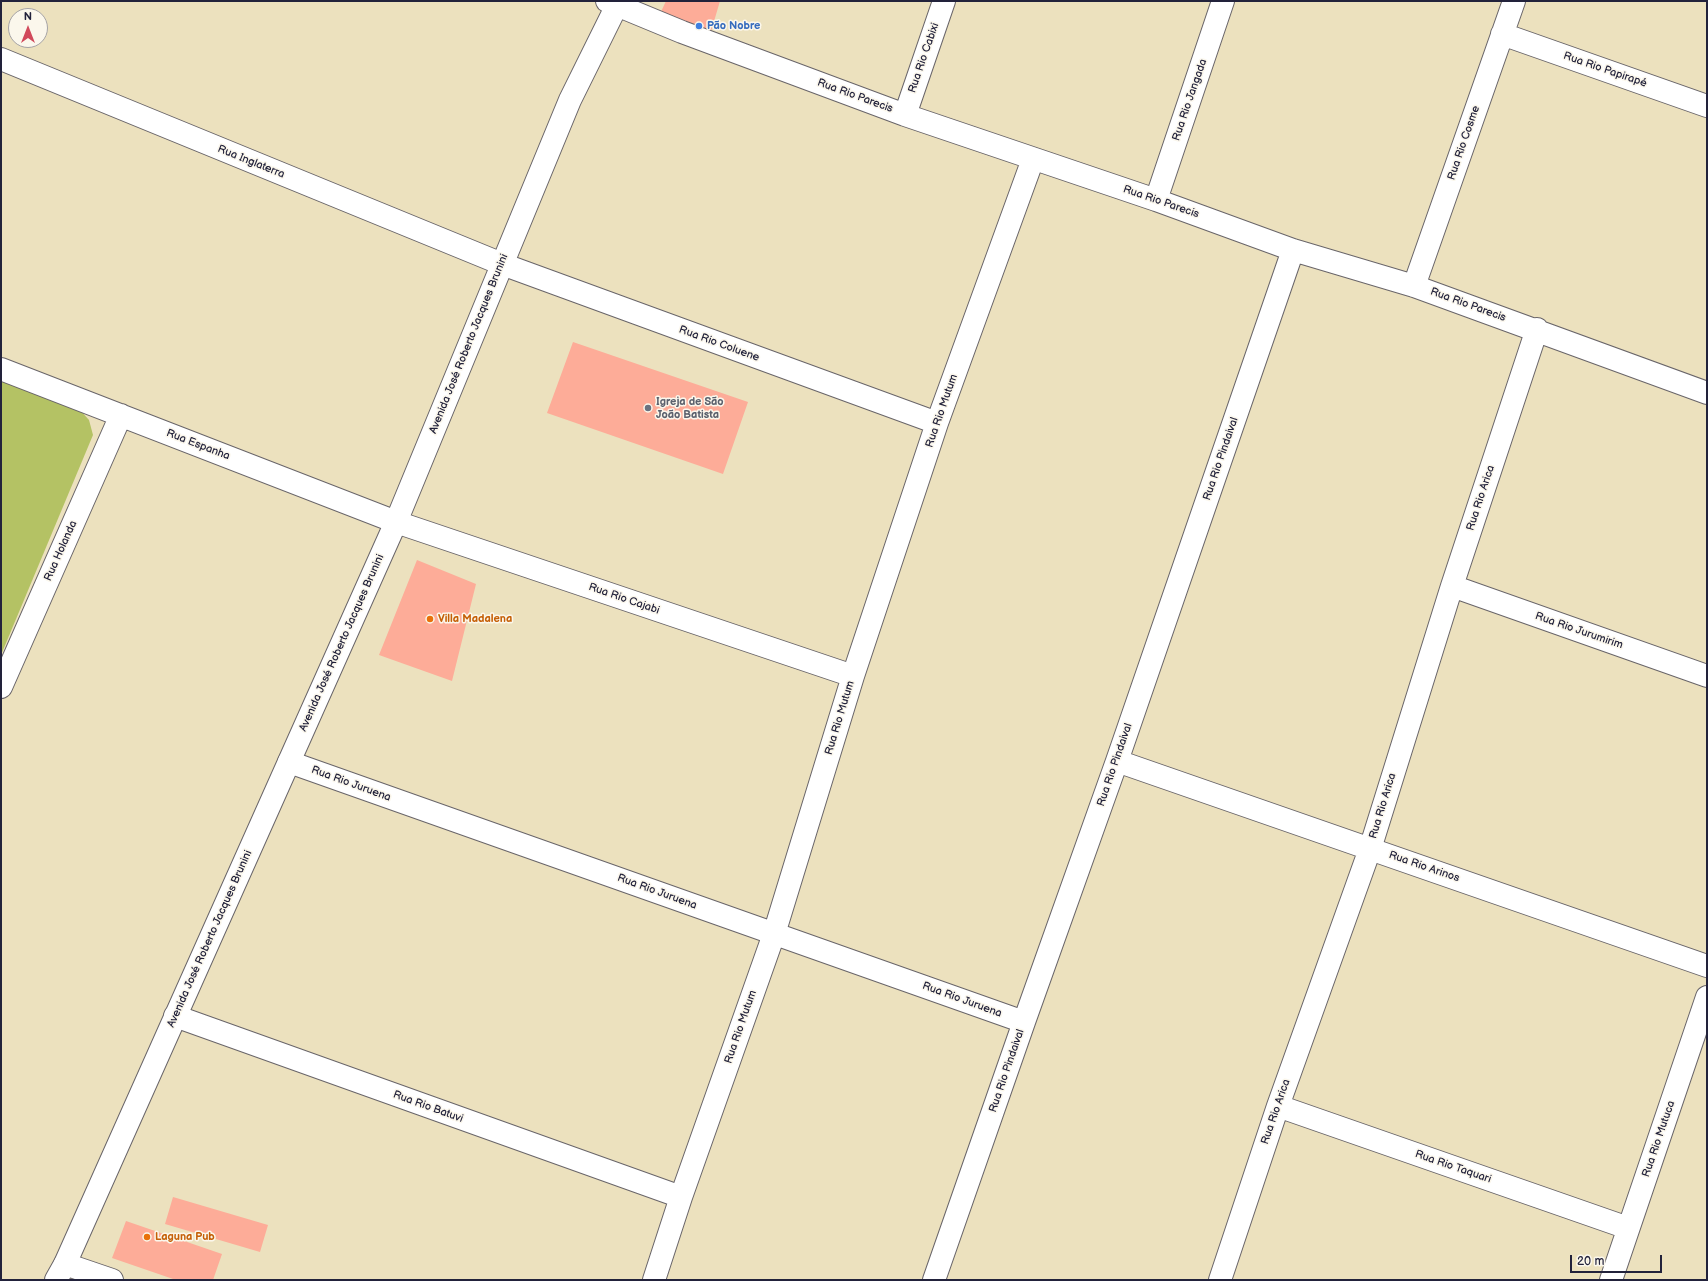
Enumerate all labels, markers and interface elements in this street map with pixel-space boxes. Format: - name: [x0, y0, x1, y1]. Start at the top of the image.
- north arrow: [8, 8, 48, 48]
- text: N: [24, 10, 32, 23]
- place label: Pão Nobre: [707, 19, 760, 33]
- marker: Pão Nobre: [694, 21, 704, 31]
- street label: Rua Rio Cabixi: [906, 21, 942, 95]
- street label: Rua Rio Papirapé: [1562, 50, 1648, 90]
- street label: Rua Rio Jangada: [1170, 57, 1210, 143]
- street label: Rua Rio Parecis: [815, 76, 895, 116]
- street label: Rua Rio Cosme: [1445, 104, 1483, 182]
- street label: Rua Inglaterra: [216, 143, 286, 181]
- street label: Rua Rio Parecis: [1121, 183, 1201, 221]
- street label: Avenida José Roberto Jacques Brunini: [427, 252, 511, 436]
- street label: Rua Rio Parecis: [1428, 285, 1508, 325]
- street label: Rua Rio Coluene: [677, 323, 761, 365]
- street label: Rua Rio Mutum: [923, 372, 961, 450]
- place label: Igreja de São João Batista: [656, 395, 724, 421]
- marker: Igreja de São João Batista: [643, 403, 653, 413]
- street label: Rua Rio Pindaival: [1201, 416, 1241, 502]
- street label: Rua Espanha: [164, 427, 232, 463]
- street label: Rua Rio Arica: [1464, 464, 1498, 532]
- street label: Rua Holanda: [42, 519, 80, 583]
- street label: Avenida José Roberto Jacques Brunini: [297, 552, 387, 734]
- street label: Rua Rio Cajabi: [587, 581, 661, 617]
- street label: Rua Rio Jurumirim: [1533, 610, 1625, 652]
- place label: Villa Madalena: [438, 612, 512, 626]
- marker: Villa Madalena: [425, 614, 435, 624]
- street label: Rua Rio Mutum: [822, 679, 858, 757]
- street label: Rua Rio Pindaival: [1095, 722, 1135, 808]
- street label: Rua Rio Juruena: [309, 763, 393, 805]
- street label: Rua Rio Arica: [1367, 772, 1399, 840]
- street label: Avenida José Roberto Jacques Brunini: [165, 848, 255, 1030]
- street label: Rua Rio Arinos: [1387, 849, 1461, 885]
- street label: Rua Rio Juruena: [615, 871, 699, 913]
- street label: Rua Rio Juruena: [920, 979, 1004, 1021]
- street label: Rua Rio Mutum: [722, 988, 760, 1066]
- street label: Rua Rio Pindaival: [987, 1028, 1027, 1114]
- street label: Rua Rio Arica: [1259, 1078, 1293, 1146]
- street label: Rua Rio Batuvi: [391, 1088, 465, 1126]
- street label: Rua Rio Mutuca: [1640, 1099, 1678, 1179]
- street label: Rua Rio Taquari: [1413, 1148, 1493, 1186]
- place label: Laguna Pub: [155, 1230, 215, 1244]
- marker: Laguna Pub: [142, 1232, 152, 1242]
- scale bar: [1572, 1247, 1664, 1273]
- text: 20 m: [1577, 1254, 1604, 1269]

